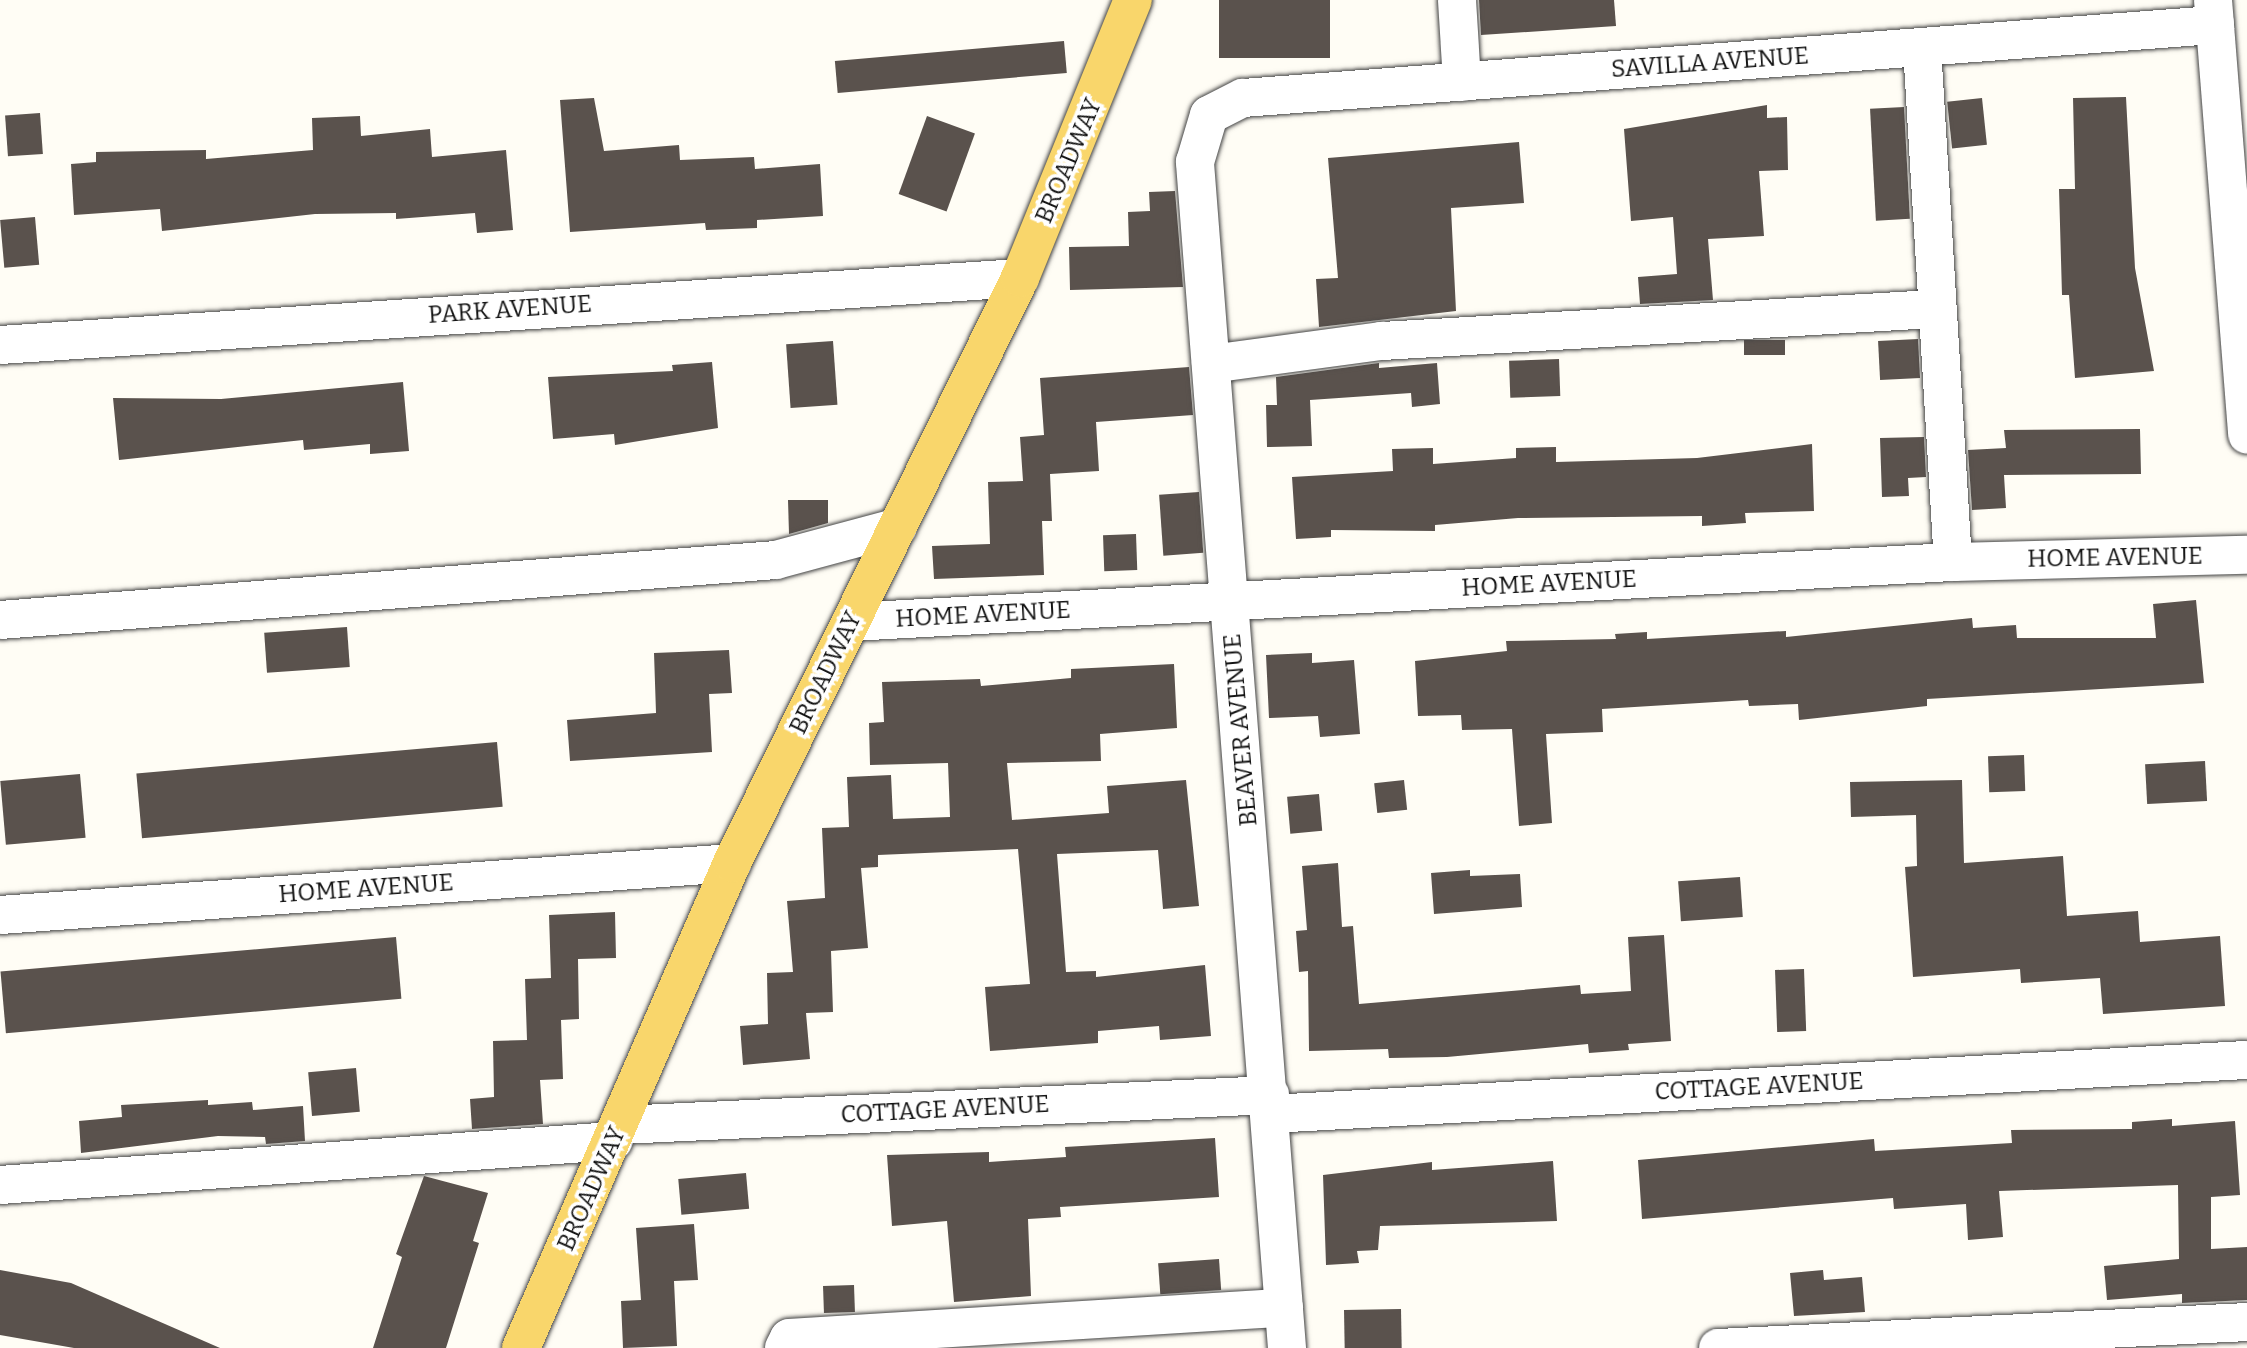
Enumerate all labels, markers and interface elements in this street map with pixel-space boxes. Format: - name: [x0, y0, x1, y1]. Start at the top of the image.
- street label: SAVILLA AVENUE: [1610, 42, 1810, 84]
- street label: BROADWAY: [1030, 94, 1108, 228]
- street label: PARK AVENUE: [427, 290, 593, 330]
- street label: HOME AVENUE: [2027, 542, 2203, 574]
- street label: HOME AVENUE: [1461, 565, 1637, 603]
- street label: HOME AVENUE: [895, 596, 1071, 634]
- street label: BROADWAY: [784, 607, 868, 739]
- street label: BEAVER AVENUE: [1218, 633, 1264, 827]
- street label: HOME AVENUE: [278, 869, 454, 909]
- street label: COTTAGE AVENUE: [1654, 1067, 1864, 1107]
- street label: COTTAGE AVENUE: [840, 1090, 1050, 1130]
- street label: BROADWAY: [552, 1123, 632, 1255]

